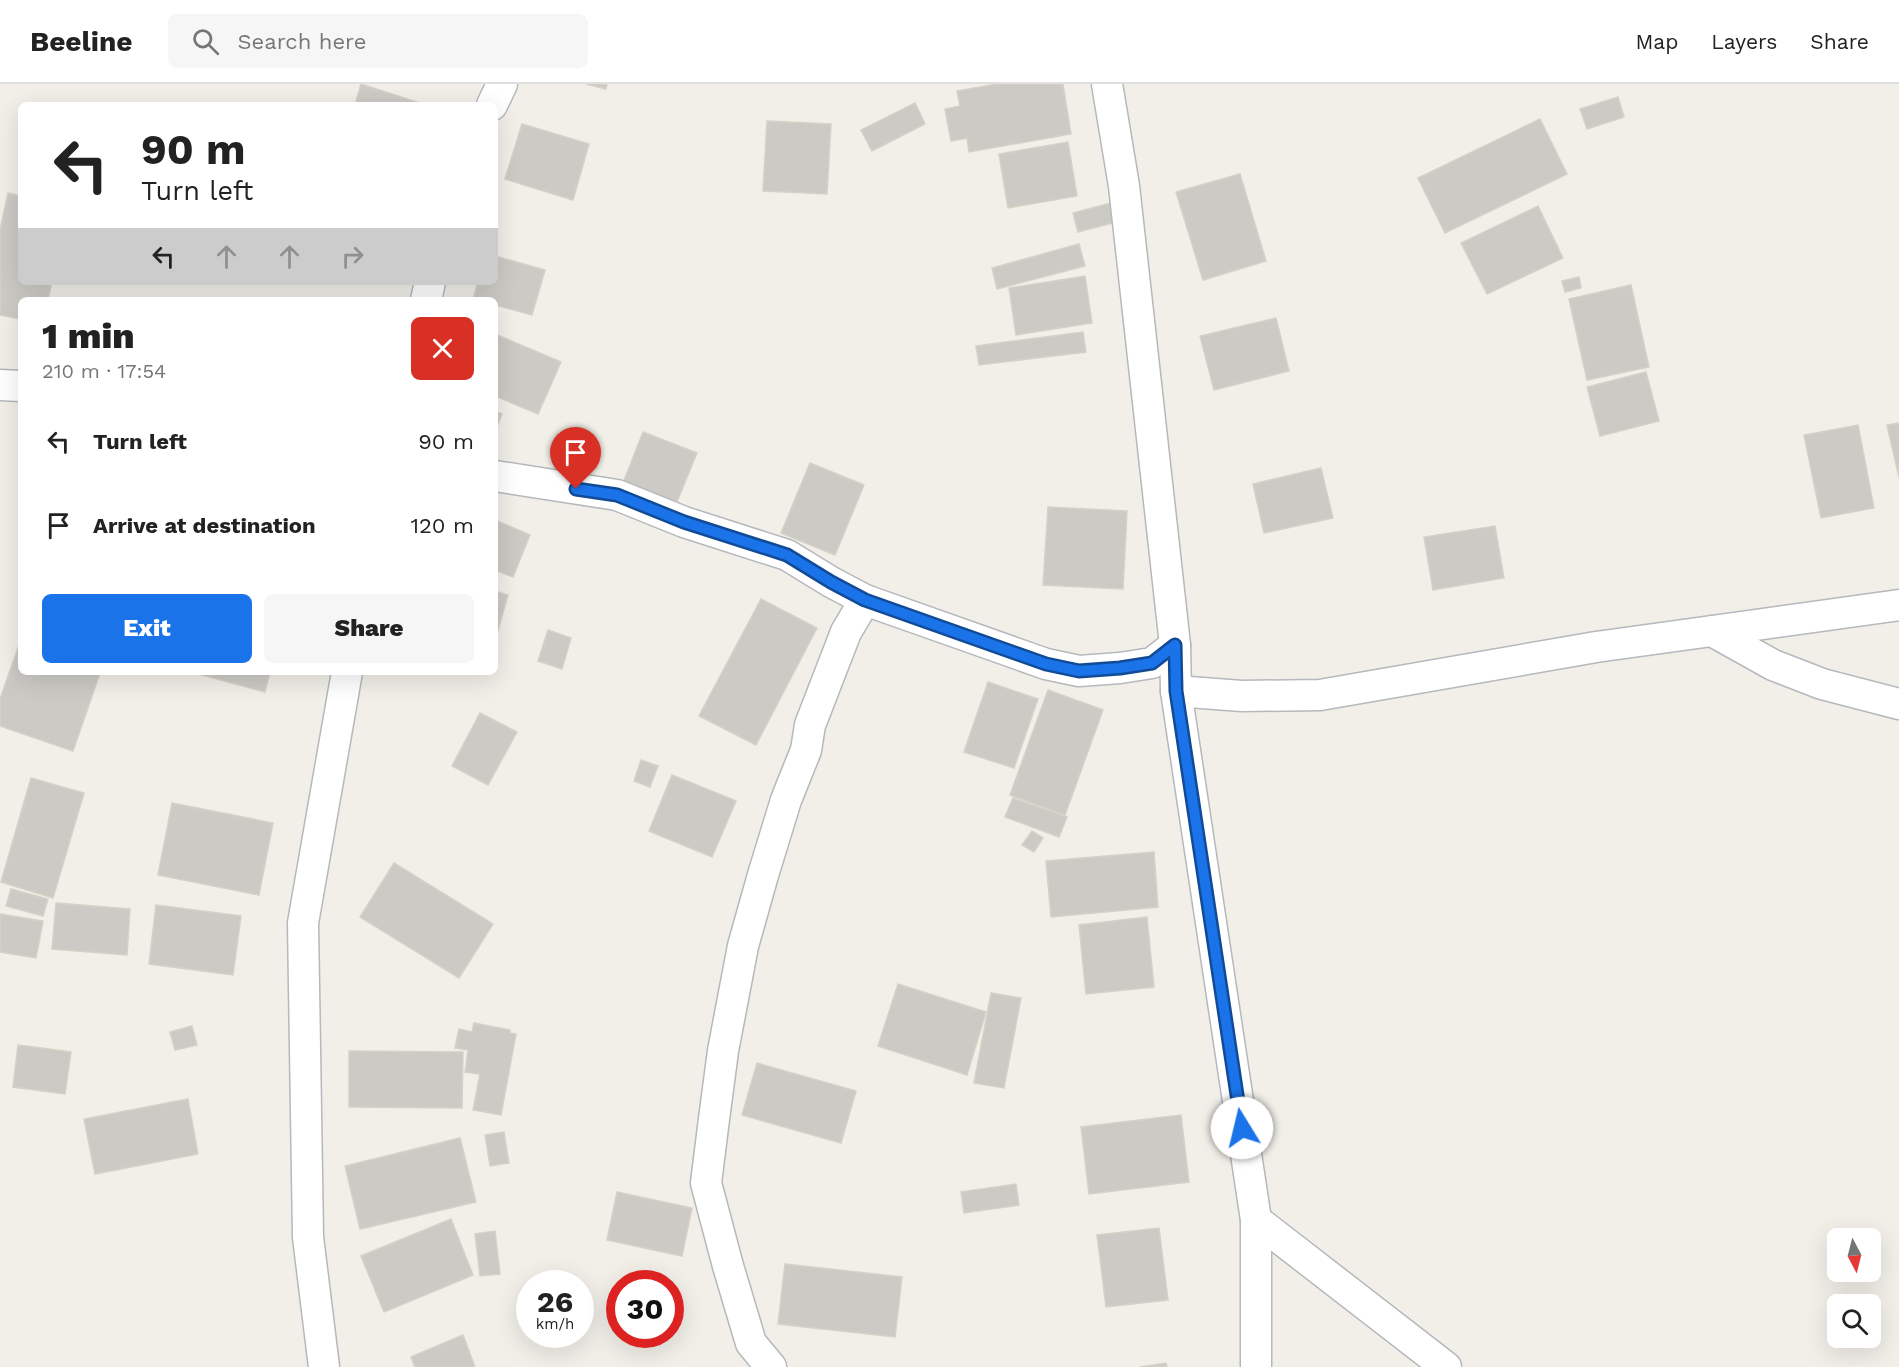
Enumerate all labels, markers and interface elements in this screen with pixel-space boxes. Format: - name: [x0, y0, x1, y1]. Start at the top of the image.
- search box: [168, 14, 588, 68]
- text: Beeline: [30, 25, 132, 58]
- icon: search: [189, 25, 222, 58]
- text: Search here: [237, 29, 366, 54]
- text: Map: [1635, 29, 1678, 54]
- text: Layers: [1711, 29, 1777, 54]
- text: Share: [1810, 29, 1869, 54]
- text: 90 m: [141, 125, 245, 174]
- icon: left: [42, 126, 120, 204]
- text: Turn left: [141, 175, 253, 207]
- icon: left: [147, 240, 180, 273]
- icon: ahead: [210, 240, 243, 273]
- icon: ahead: [273, 240, 306, 273]
- icon: right: [336, 240, 369, 273]
- text: 1 min: [42, 315, 135, 357]
- button: close: [411, 317, 474, 380]
- text: 210 m · 17:54: [42, 359, 166, 383]
- icon: left: [42, 425, 75, 458]
- pin: [550, 427, 601, 489]
- text: Turn left: [93, 429, 187, 454]
- text: 90 m: [418, 429, 474, 454]
- icon: arrive: [559, 436, 592, 469]
- icon: arrive: [42, 509, 75, 542]
- text: Arrive at destination: [93, 513, 316, 538]
- text: 120 m: [410, 513, 474, 538]
- button: Exit: [42, 594, 252, 663]
- button: Share: [264, 594, 474, 663]
- position arrow: [1210, 1096, 1274, 1160]
- north arrow: [1827, 1228, 1881, 1282]
- map controls: [1827, 1228, 1881, 1348]
- speed limit sign: 30: [606, 1270, 684, 1348]
- text: 26: [537, 1284, 573, 1319]
- button: search: [1827, 1294, 1881, 1348]
- text: km/h: [536, 1315, 574, 1333]

